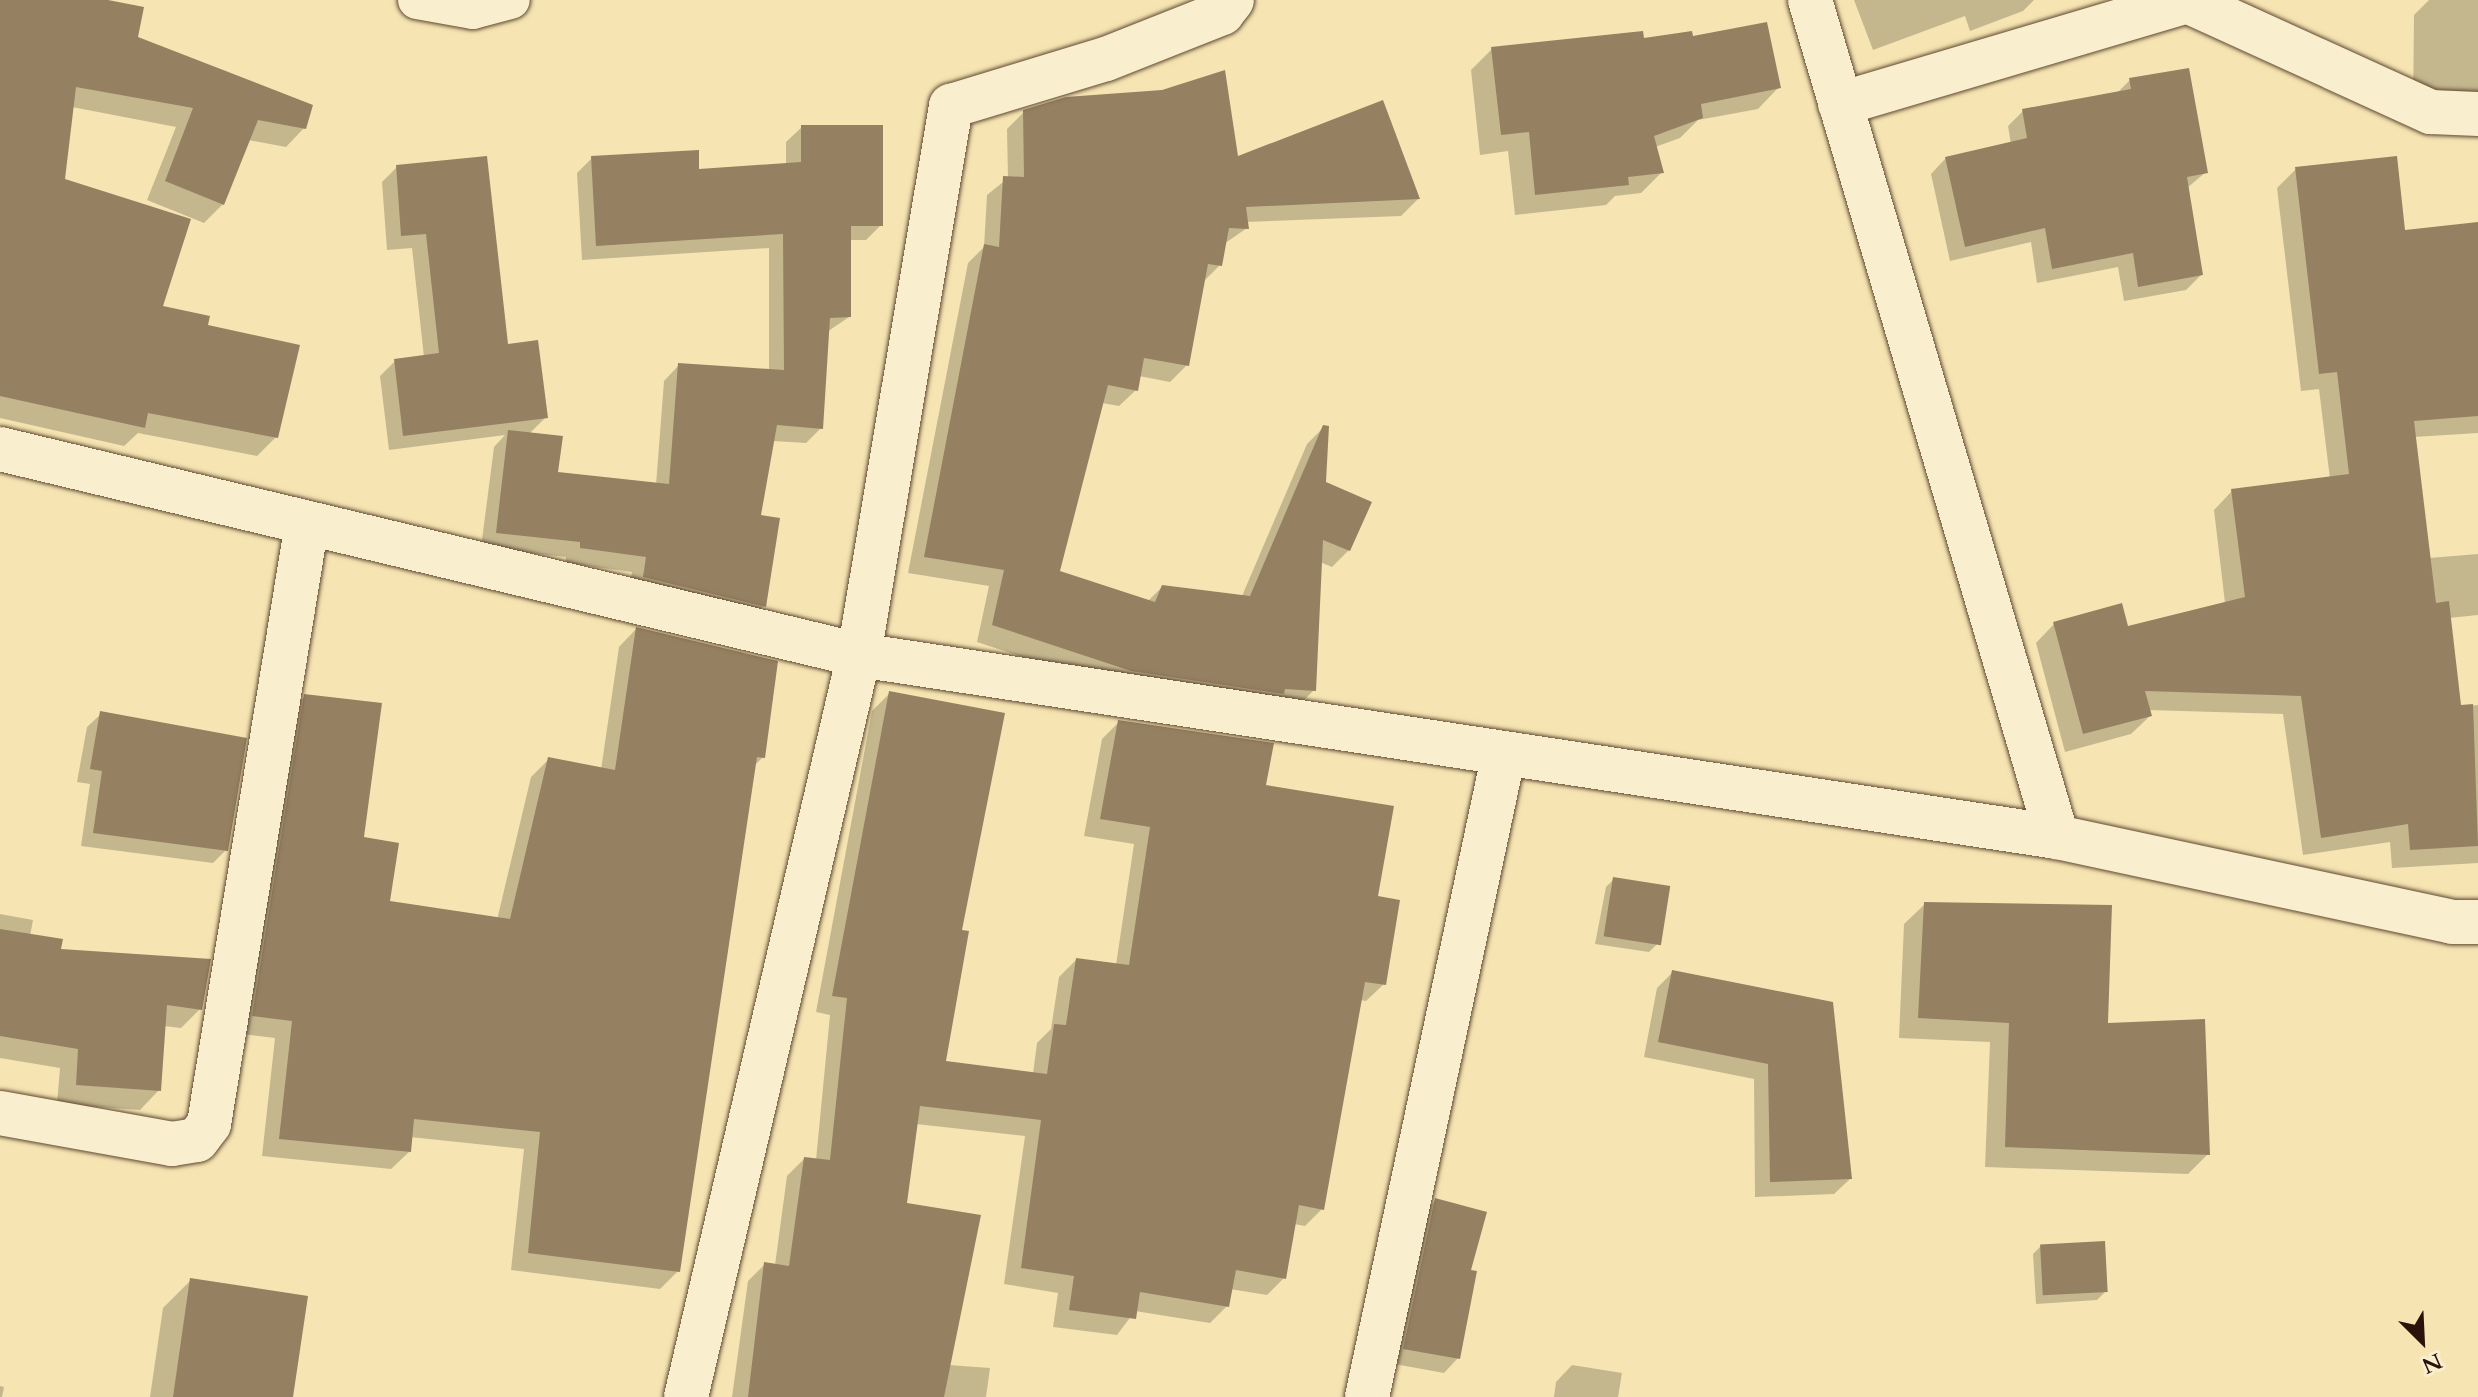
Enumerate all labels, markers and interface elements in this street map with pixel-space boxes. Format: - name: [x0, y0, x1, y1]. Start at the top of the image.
- north arrow: [2382, 1301, 2462, 1381]
- text: N: [2417, 1345, 2447, 1381]

